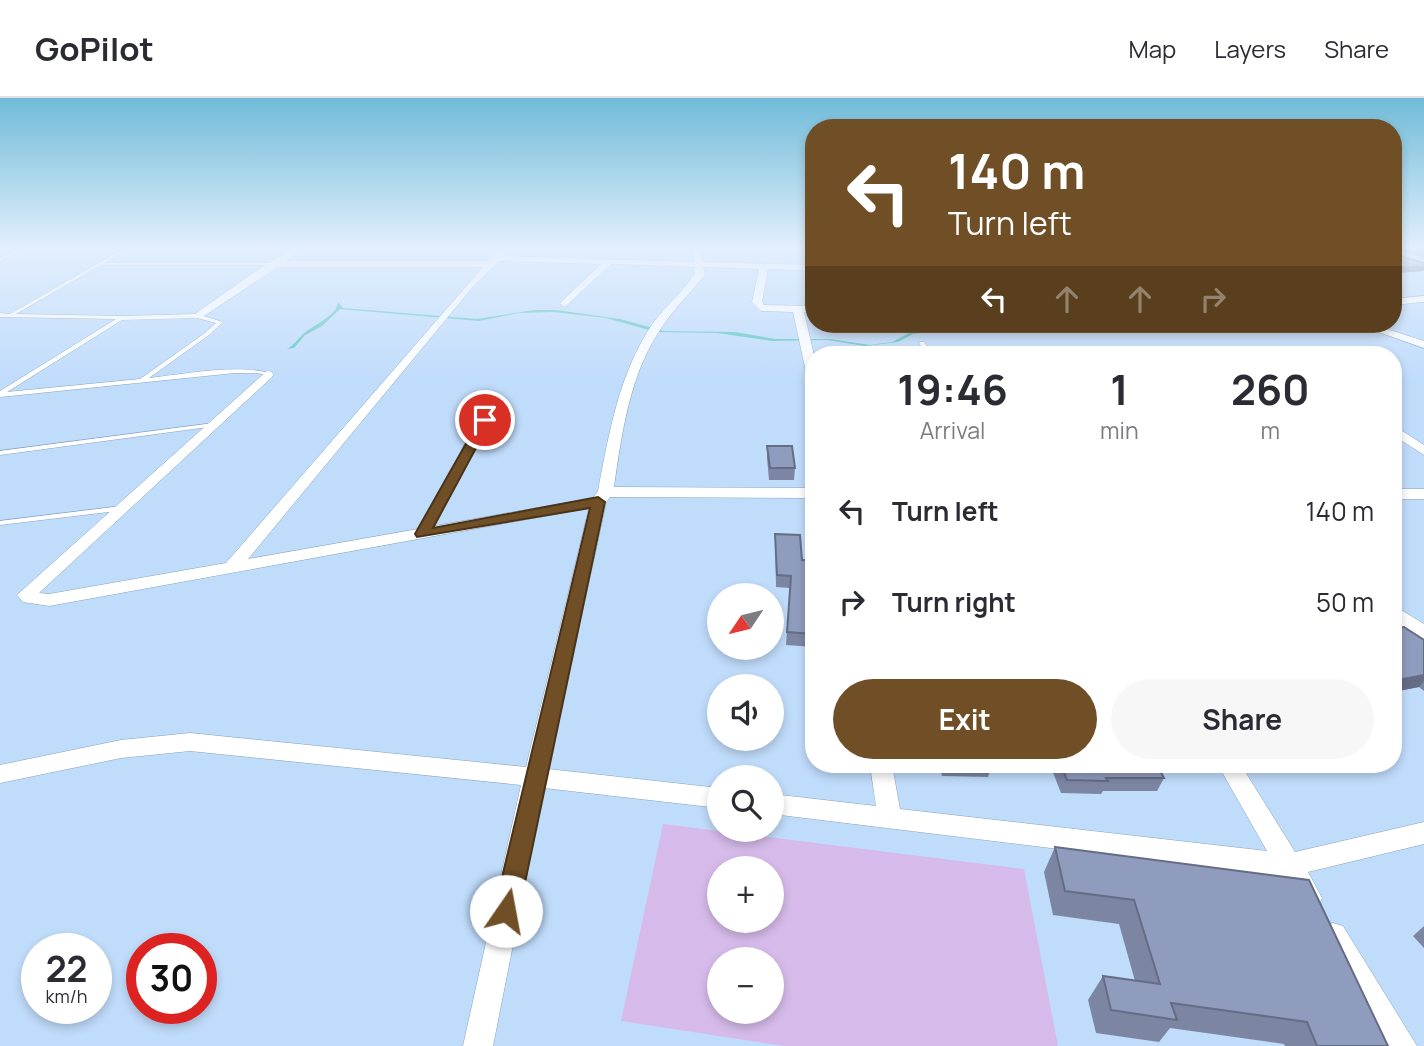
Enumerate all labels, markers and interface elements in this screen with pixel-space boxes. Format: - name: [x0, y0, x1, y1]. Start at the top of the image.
- text: GoPilot: [35, 26, 154, 71]
- text: Map: [1129, 32, 1176, 65]
- text: Layers: [1214, 32, 1286, 65]
- text: Share: [1324, 32, 1389, 65]
- text: 140 m: [948, 137, 1085, 204]
- icon: left: [833, 147, 924, 238]
- text: Turn left: [948, 201, 1072, 245]
- icon: left: [975, 280, 1013, 318]
- icon: ahead: [1048, 280, 1086, 318]
- icon: ahead: [1121, 280, 1159, 318]
- icon: right: [1194, 280, 1232, 318]
- text: 19:46: [897, 360, 1008, 418]
- text: 1: [1110, 360, 1129, 418]
- text: 260: [1231, 360, 1310, 418]
- pin: [455, 390, 515, 450]
- icon: arrive: [466, 401, 504, 439]
- text: Arrival: [920, 414, 985, 446]
- text: min: [1100, 414, 1139, 446]
- text: m: [1261, 414, 1280, 446]
- icon: left: [833, 492, 871, 530]
- text: Turn left: [892, 493, 999, 529]
- text: 140 m: [1305, 493, 1374, 529]
- north arrow: [707, 583, 784, 660]
- map controls: [707, 583, 784, 1024]
- icon: right: [833, 583, 871, 621]
- text: Turn right: [892, 584, 1016, 620]
- text: 50 m: [1316, 584, 1374, 620]
- button: sound: [707, 674, 784, 751]
- button: Exit: [833, 679, 1097, 759]
- button: Share: [1111, 679, 1374, 759]
- button: search: [707, 765, 784, 842]
- button: +: [707, 856, 784, 933]
- position arrow: [469, 874, 543, 948]
- speed limit sign: 30: [126, 933, 217, 1024]
- text: 22: [46, 945, 87, 993]
- button: −: [707, 947, 784, 1024]
- text: km/h: [46, 984, 87, 1008]

